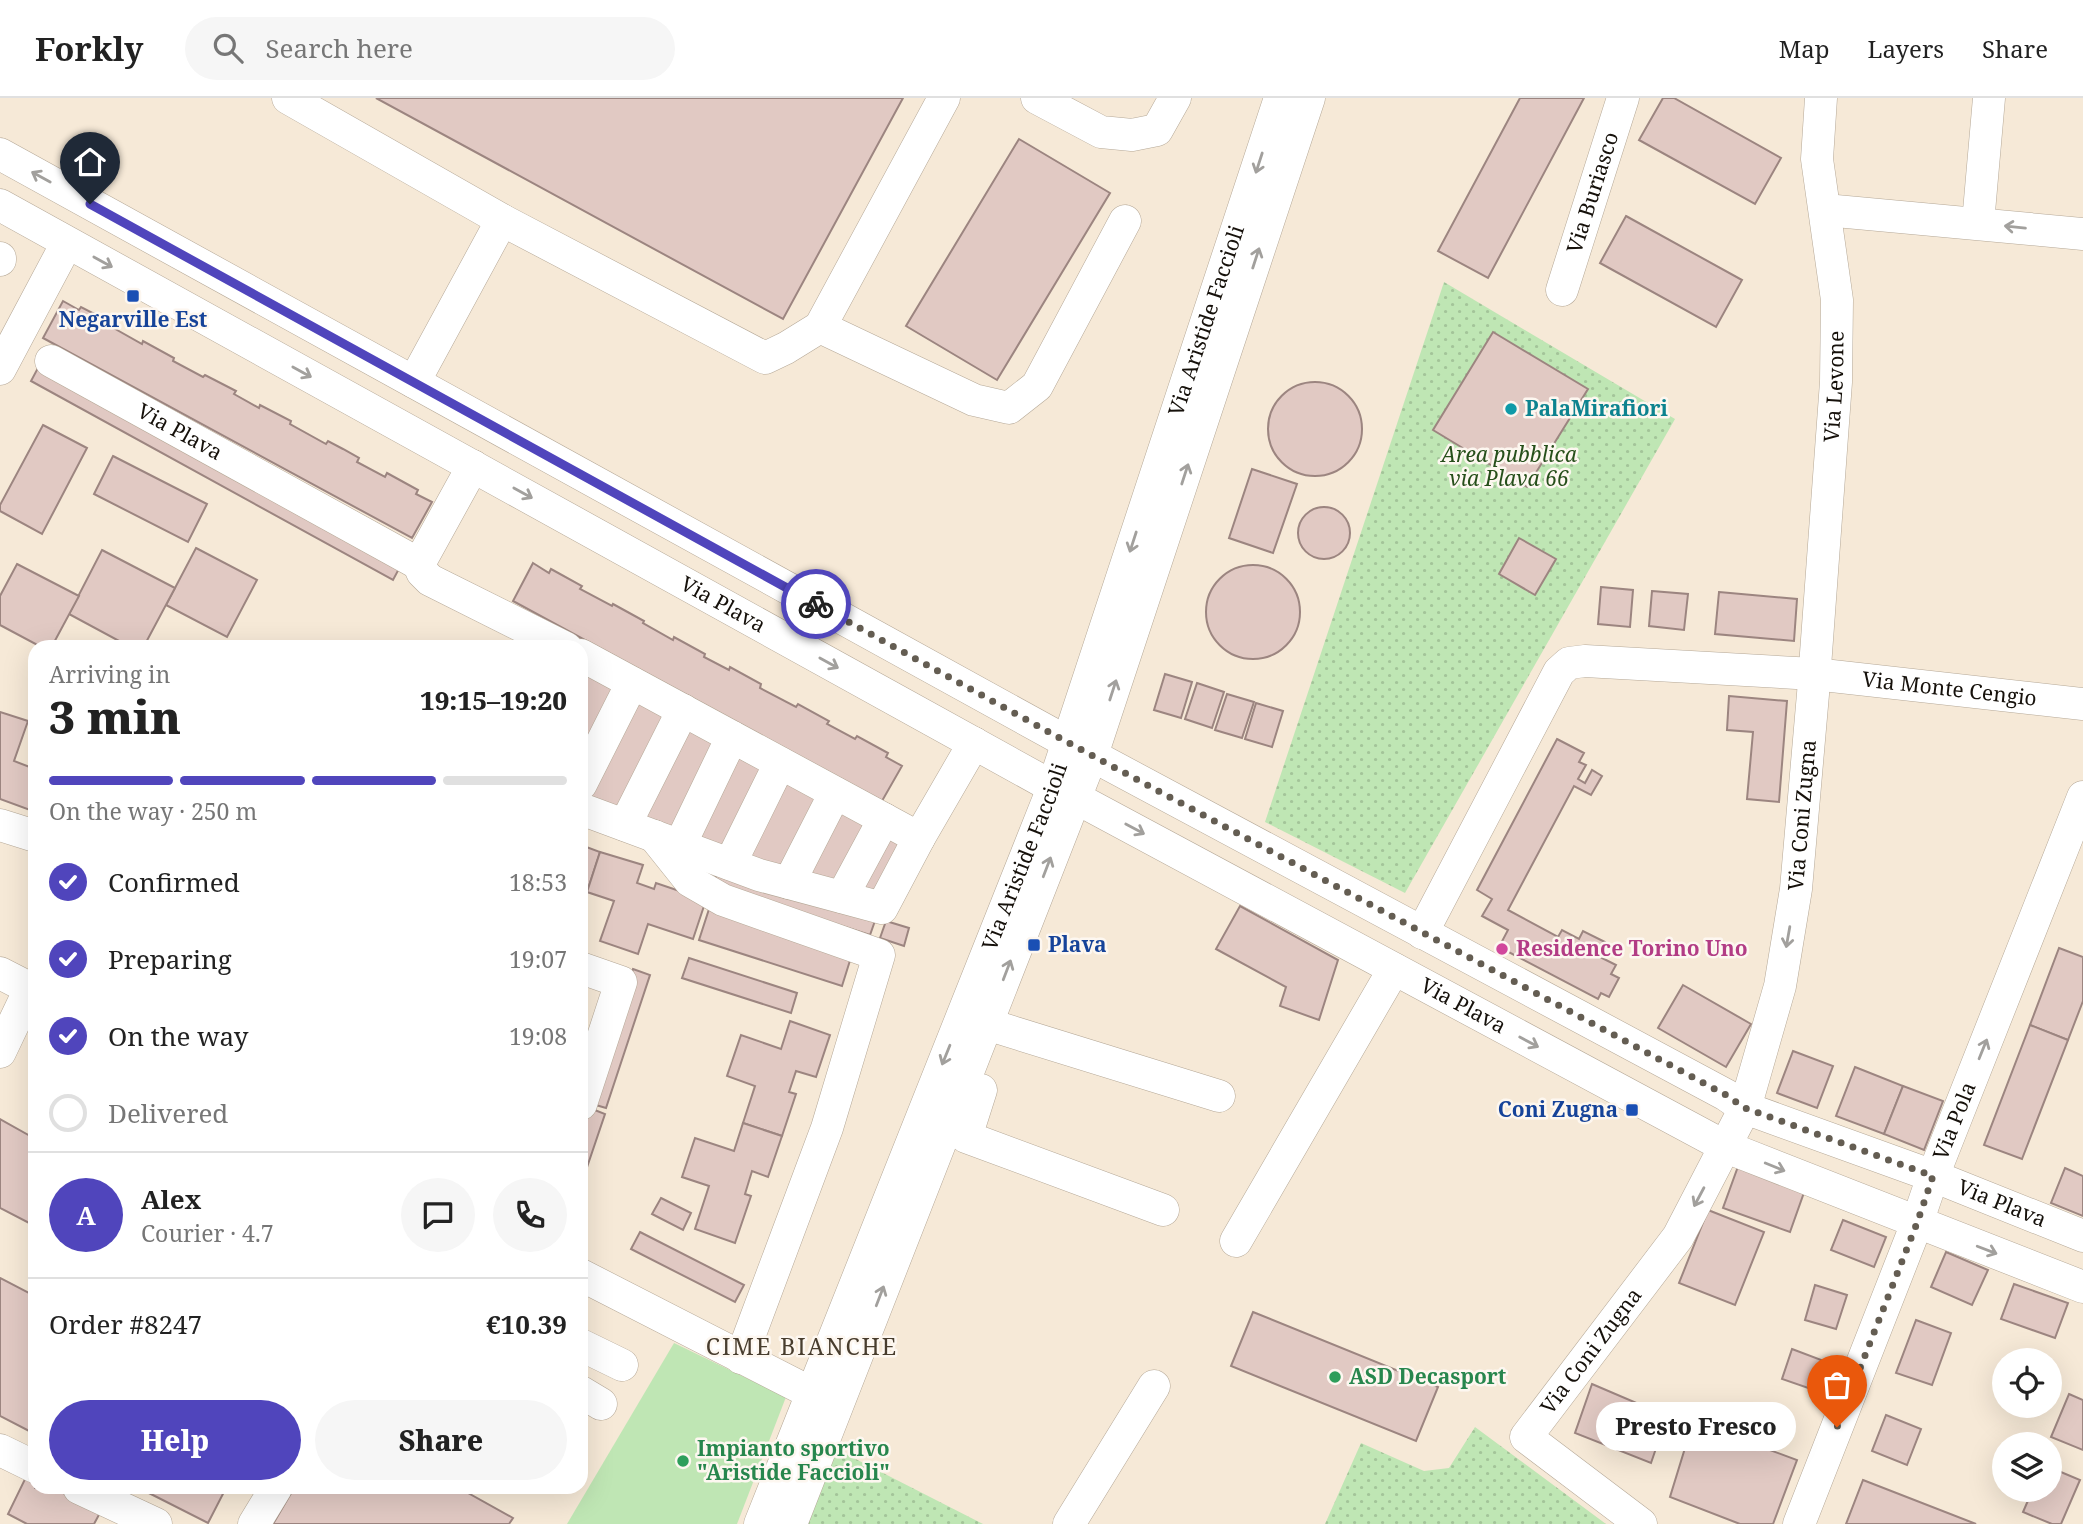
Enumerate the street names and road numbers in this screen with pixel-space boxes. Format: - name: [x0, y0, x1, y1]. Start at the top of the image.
- street label: Via Buriasco: [1560, 128, 1624, 257]
- street label: Via Aristide Faccioli: [1161, 221, 1250, 419]
- street label: Via Levone: [1817, 331, 1850, 443]
- street label: Via Plava: [133, 396, 228, 466]
- street label: Via Plava: [676, 569, 771, 638]
- street label: Via Monte Cengio: [1861, 664, 2038, 712]
- street label: Via Coni Zugna: [1781, 739, 1822, 892]
- street label: Via Aristide Faccioli: [975, 759, 1073, 954]
- street label: Via Plava: [1416, 971, 1511, 1039]
- street label: Via Pola: [1926, 1078, 1982, 1164]
- street label: Via Plava: [1954, 1172, 2051, 1233]
- street label: Via Coni Zugna: [1533, 1282, 1647, 1419]

